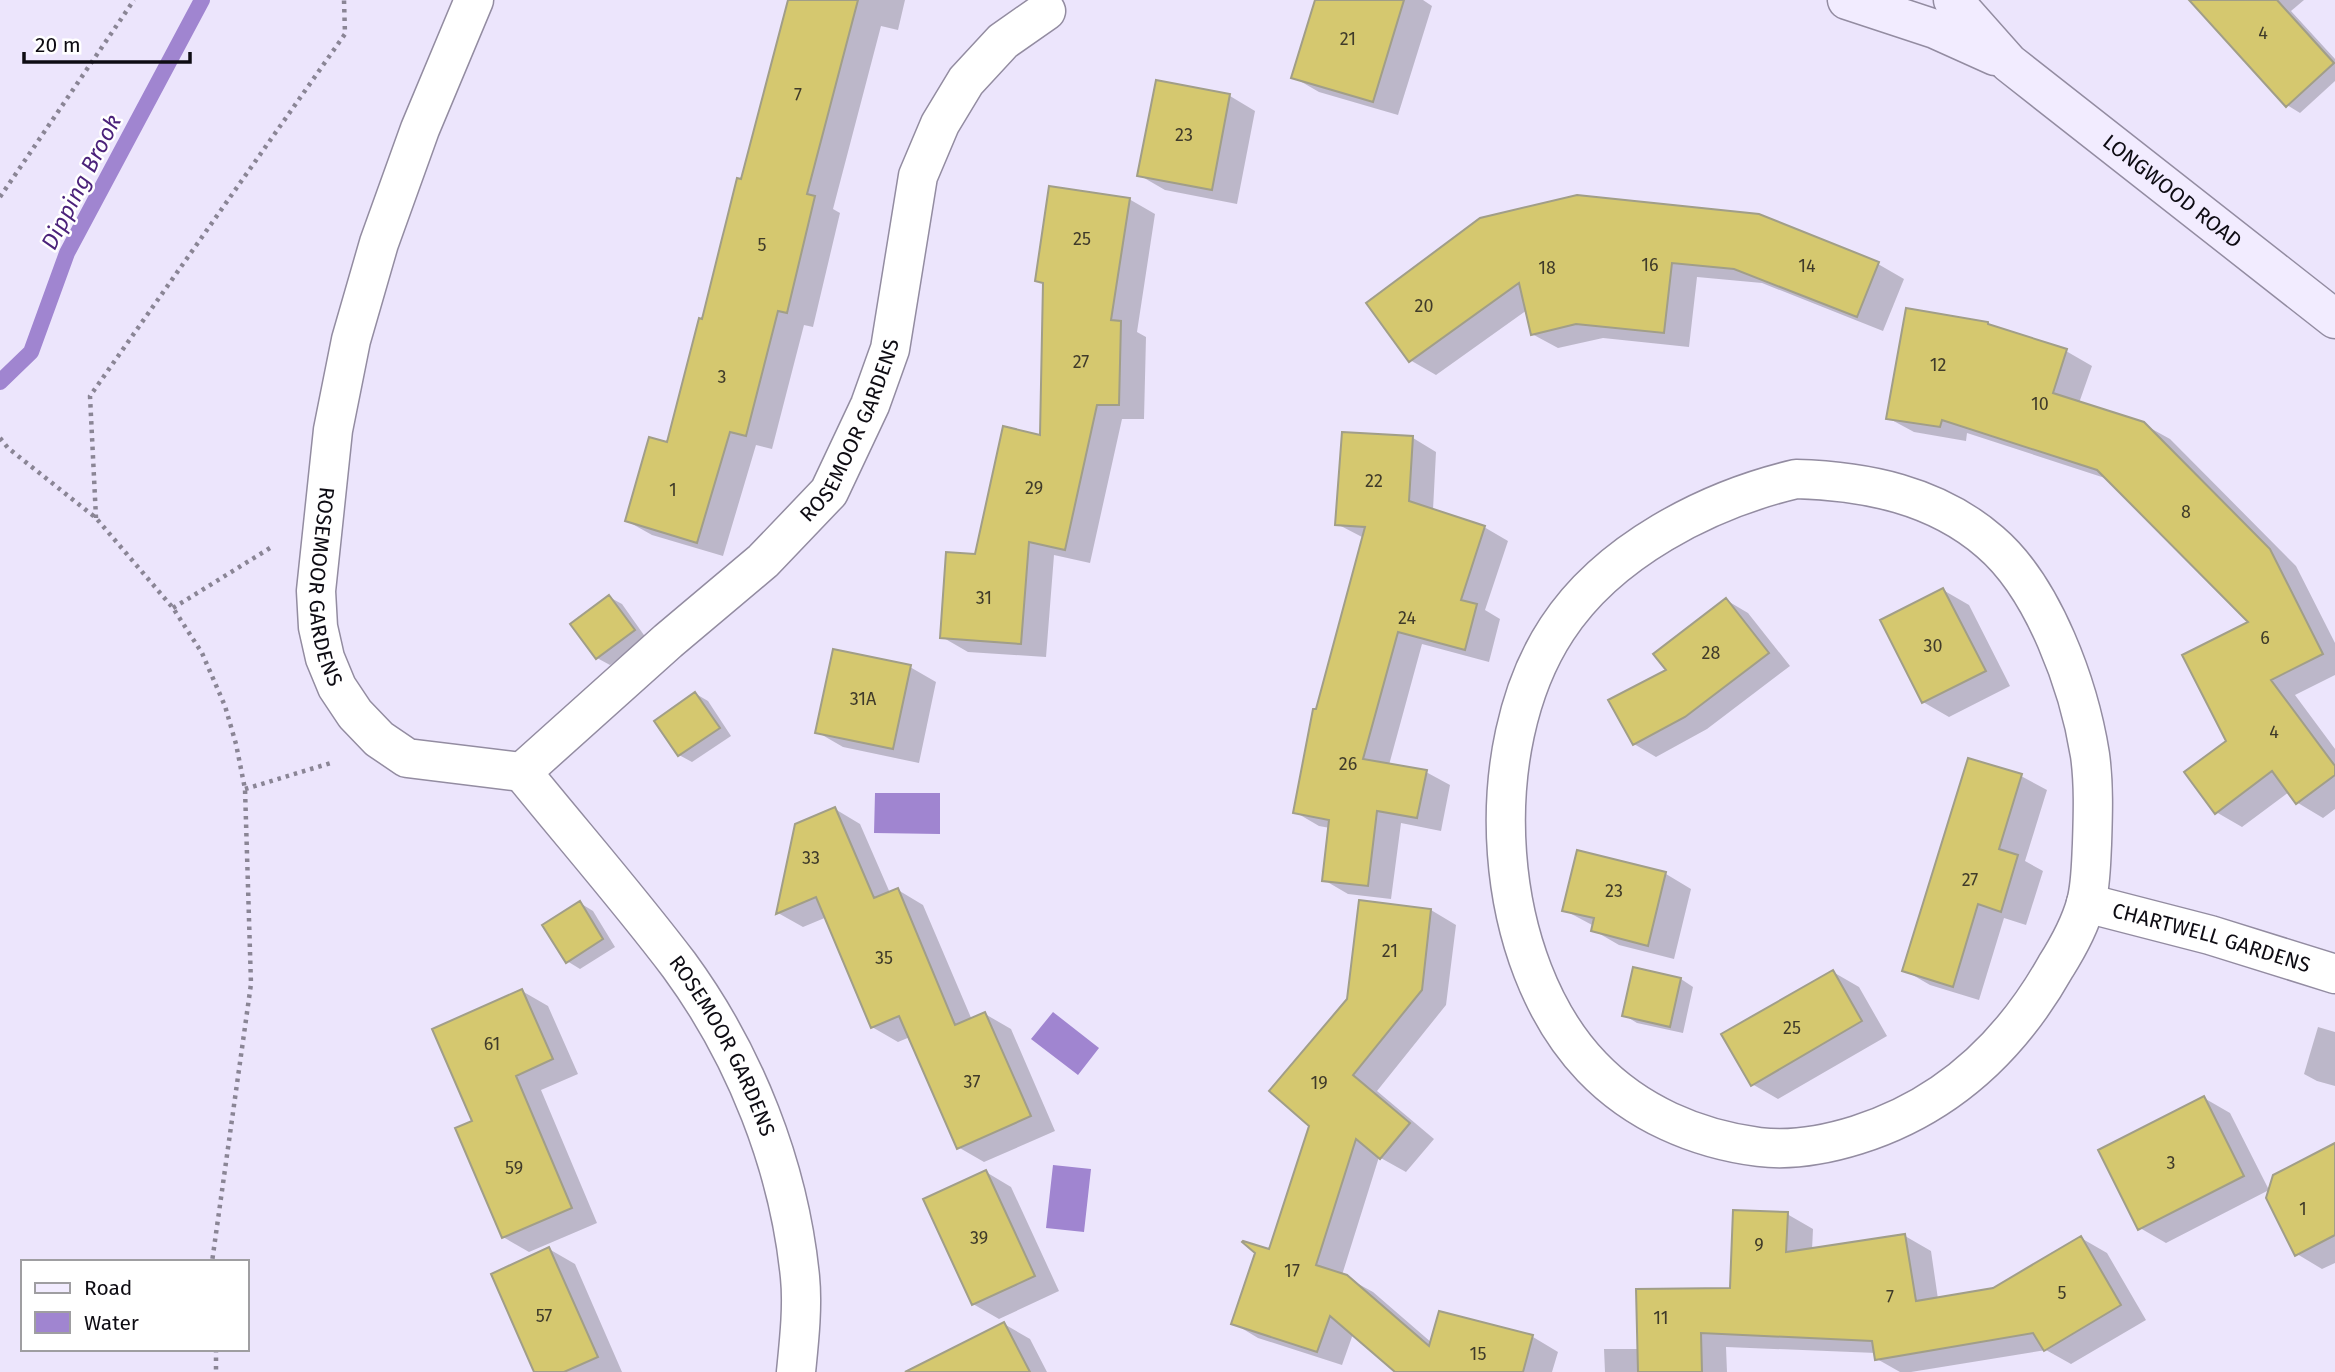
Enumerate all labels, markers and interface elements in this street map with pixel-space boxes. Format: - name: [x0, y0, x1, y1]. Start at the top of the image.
- scale bar: [24, 21, 191, 65]
- house number: 4: [2258, 22, 2268, 44]
- house number: 21: [1340, 28, 1356, 50]
- text: 20 m: [35, 32, 81, 58]
- house number: 7: [794, 84, 802, 106]
- water label: Dipping Brook: [35, 110, 127, 254]
- house number: 23: [1175, 124, 1193, 146]
- street label: LONGWOOD ROAD: [2098, 129, 2247, 254]
- house number: 25: [1073, 228, 1091, 250]
- house number: 5: [757, 234, 767, 256]
- house number: 16: [1641, 254, 1659, 276]
- house number: 14: [1798, 255, 1816, 277]
- house number: 18: [1538, 257, 1556, 279]
- house number: 20: [1415, 295, 1433, 317]
- street label: ROSEMOOR GARDENS: [794, 337, 904, 527]
- house number: 27: [1073, 351, 1089, 373]
- house number: 12: [1930, 354, 1946, 376]
- house number: 3: [718, 366, 726, 388]
- house number: 10: [2031, 393, 2049, 415]
- house number: 22: [1365, 470, 1383, 492]
- house number: 29: [1025, 477, 1043, 499]
- house number: 1: [669, 479, 677, 501]
- street label: ROSEMOOR GARDENS: [303, 486, 348, 690]
- house number: 8: [2181, 501, 2191, 523]
- house number: 31: [976, 587, 992, 609]
- house number: 24: [1398, 607, 1416, 629]
- house number: 6: [2260, 627, 2270, 649]
- house number: 30: [1923, 635, 1943, 657]
- house number: 28: [1702, 642, 1720, 664]
- house number: 31A: [850, 688, 877, 710]
- house number: 4: [2269, 721, 2279, 743]
- house number: 26: [1339, 753, 1357, 775]
- house number: 33: [802, 847, 820, 869]
- house number: 27: [1962, 869, 1978, 891]
- house number: 23: [1605, 880, 1623, 902]
- street label: CHARTWELL GARDENS: [2109, 897, 2314, 979]
- house number: 21: [1382, 940, 1398, 962]
- house number: 35: [875, 947, 893, 969]
- street label: ROSEMOOR GARDENS: [663, 950, 781, 1140]
- house number: 25: [1783, 1017, 1801, 1039]
- house number: 61: [484, 1033, 500, 1055]
- house number: 37: [964, 1071, 980, 1093]
- house number: 19: [1310, 1072, 1328, 1094]
- house number: 3: [2167, 1152, 2175, 1174]
- house number: 59: [505, 1157, 523, 1179]
- house number: 1: [2299, 1198, 2307, 1220]
- house number: 39: [970, 1227, 988, 1249]
- house number: 9: [1754, 1234, 1764, 1256]
- legend: [21, 1260, 248, 1351]
- house number: 17: [1284, 1260, 1300, 1282]
- text: Road: [84, 1275, 132, 1301]
- house number: 5: [2057, 1282, 2067, 1304]
- house number: 7: [1886, 1286, 1894, 1308]
- house number: 57: [536, 1305, 552, 1327]
- house number: 11: [1653, 1307, 1669, 1329]
- text: Water: [84, 1310, 139, 1336]
- house number: 15: [1470, 1343, 1486, 1365]

